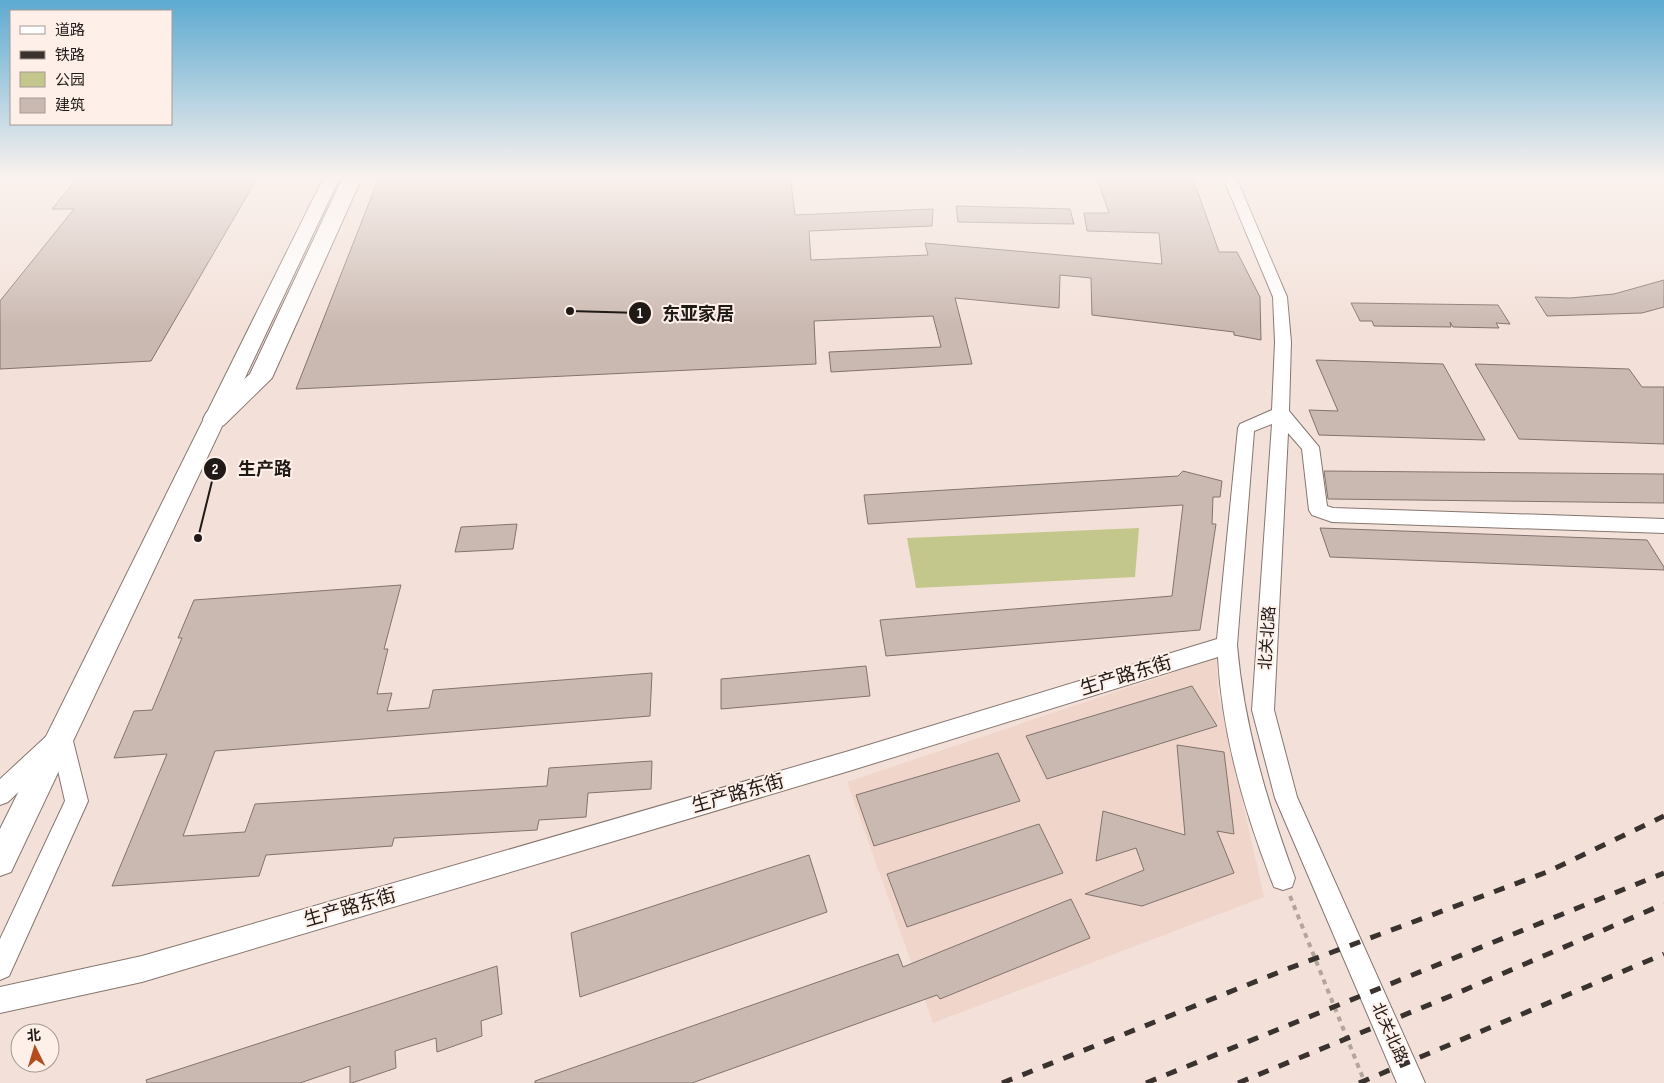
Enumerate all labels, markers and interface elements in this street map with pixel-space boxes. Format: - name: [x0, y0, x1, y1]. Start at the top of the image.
- legend: [10, 10, 172, 125]
- text: 道路: [55, 21, 85, 40]
- text: 铁路: [55, 46, 85, 65]
- text: 公园: [55, 71, 85, 90]
- text: 建筑: [55, 96, 85, 115]
- callout: 东亚家居: [627, 297, 744, 330]
- text: 1: [637, 304, 643, 323]
- text: 东亚家居: [662, 304, 734, 325]
- callout: 生产路: [203, 452, 302, 485]
- text: 生产路: [238, 459, 292, 480]
- text: 2: [212, 460, 218, 479]
- street label: 北关北路: [1256, 605, 1280, 671]
- street label: 生产路东街: [1077, 651, 1175, 701]
- street label: 生产路东街: [689, 770, 787, 818]
- street label: 生产路东街: [301, 884, 399, 932]
- street label: 北关北路: [1367, 1000, 1411, 1066]
- north arrow: [10, 1023, 60, 1073]
- text: 北: [26, 1026, 42, 1045]

